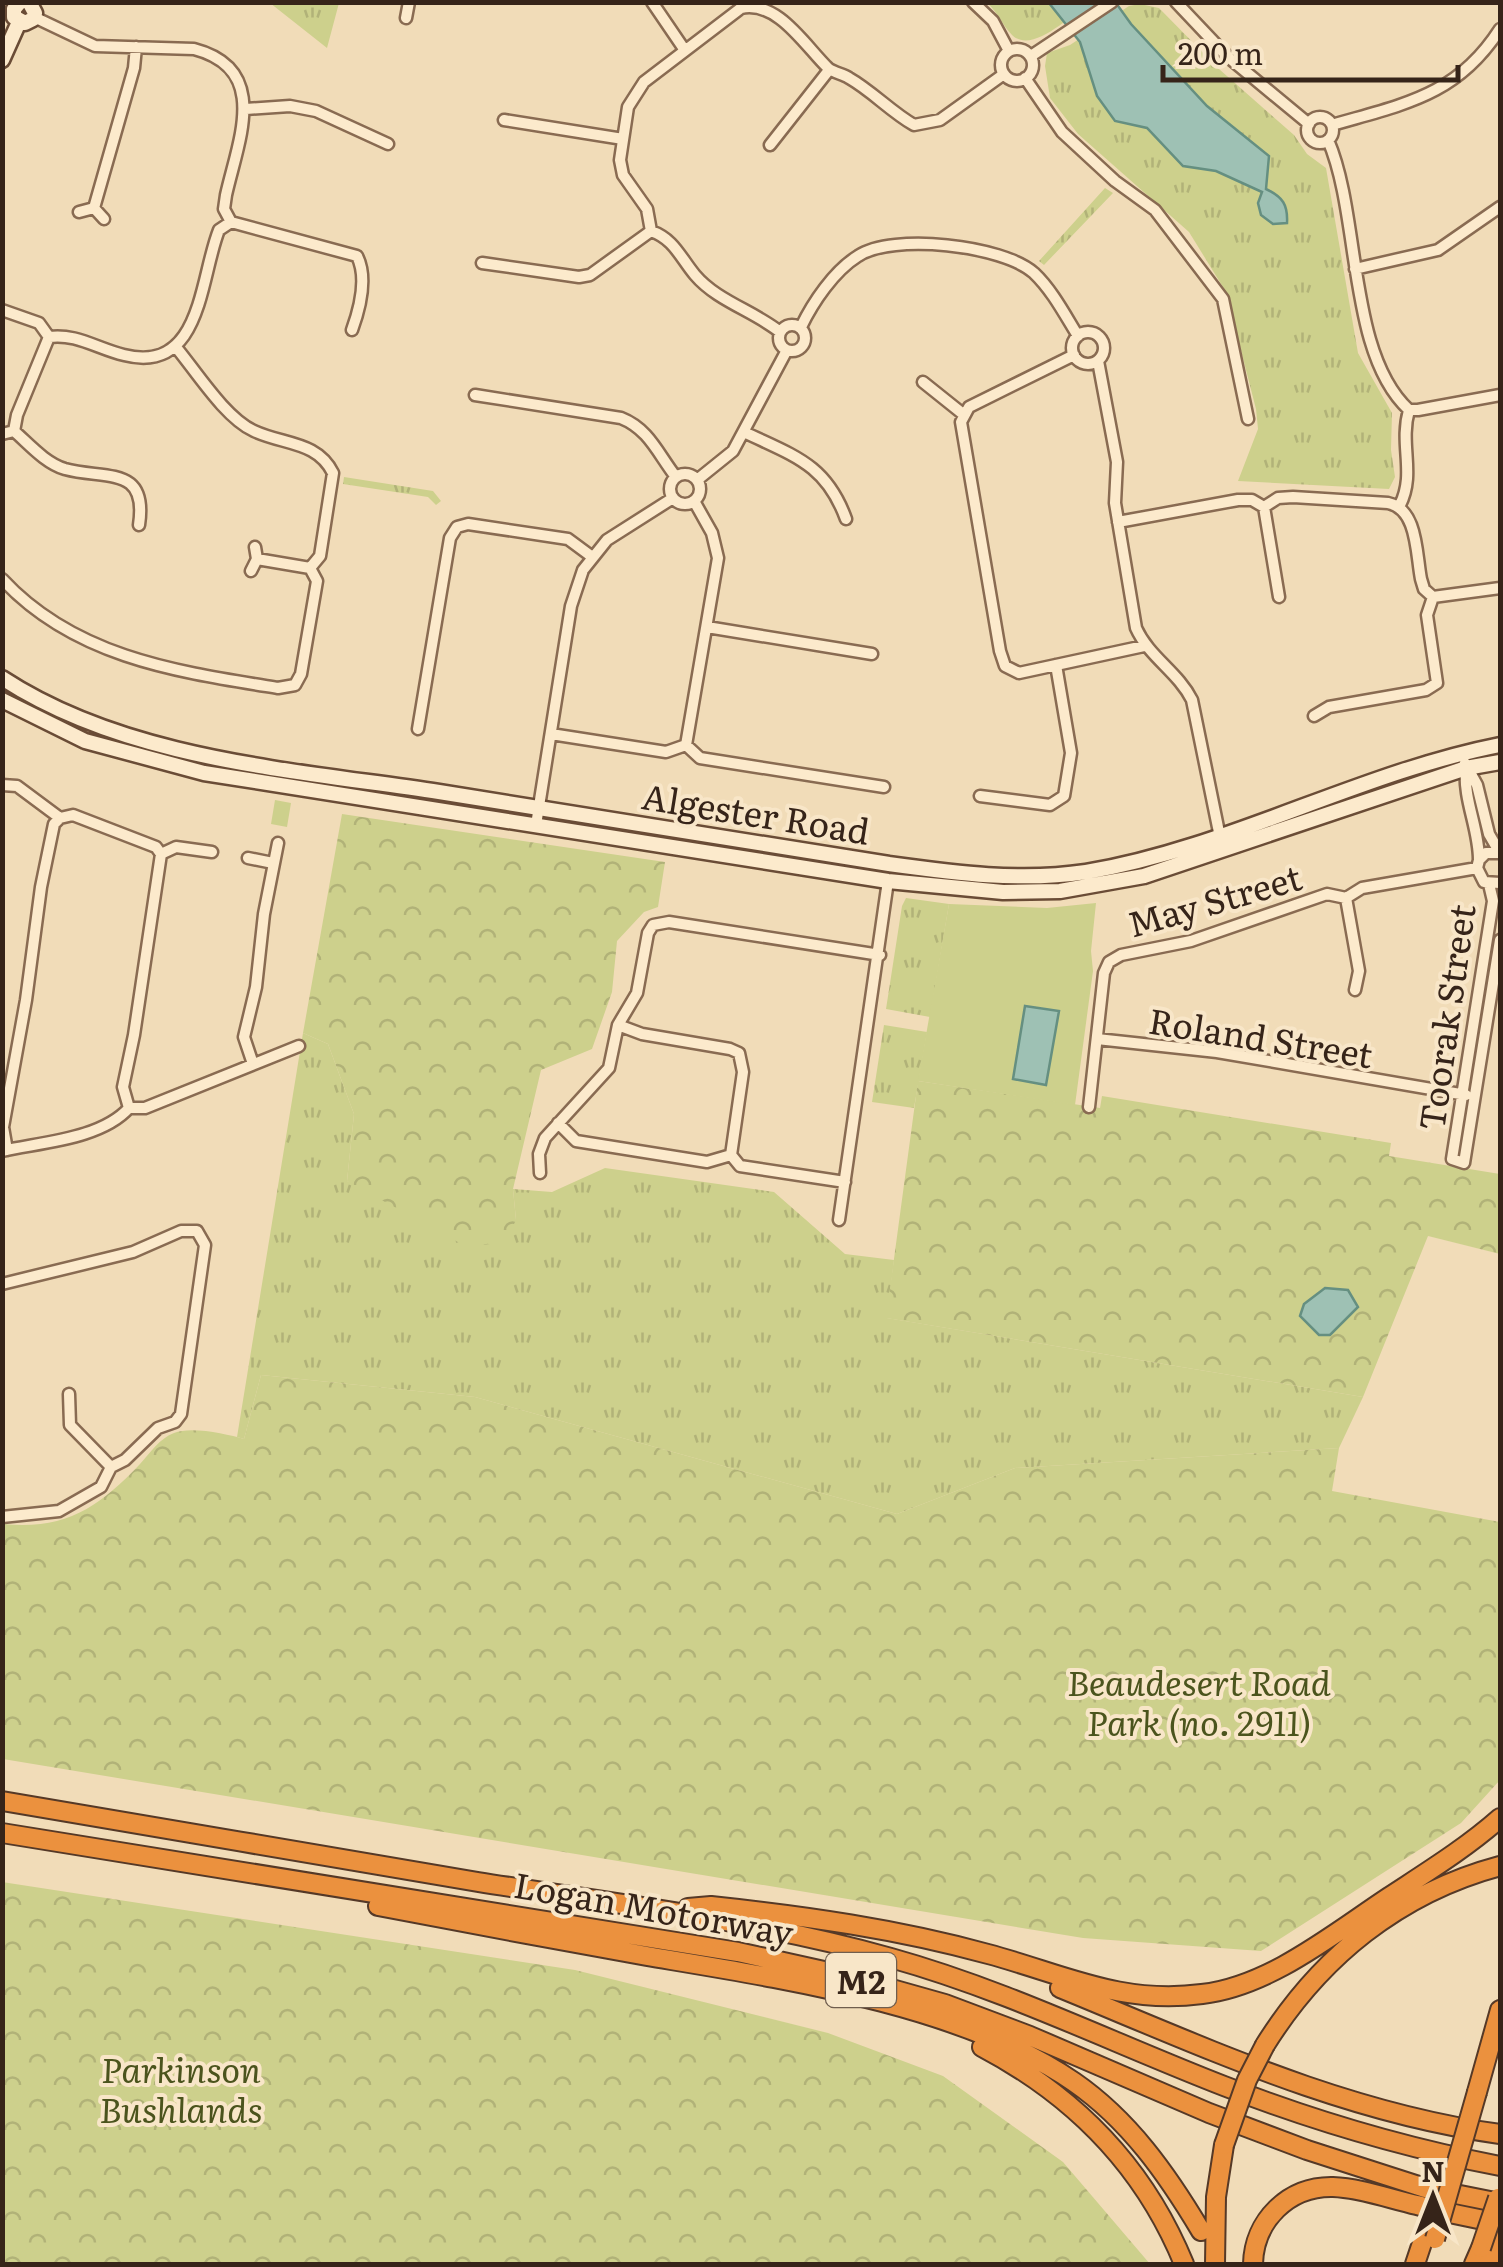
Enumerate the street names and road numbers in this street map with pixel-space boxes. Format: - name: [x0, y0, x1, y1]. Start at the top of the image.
- street label: Algester Road: [639, 768, 873, 856]
- street label: May Street: [1121, 849, 1307, 949]
- street label: Toorak Street: [1403, 901, 1487, 1133]
- street label: Roland Street: [1145, 993, 1377, 1079]
- street label: Logan Motorway: [510, 1857, 798, 1957]
- road number: M2: [826, 1953, 896, 2007]

